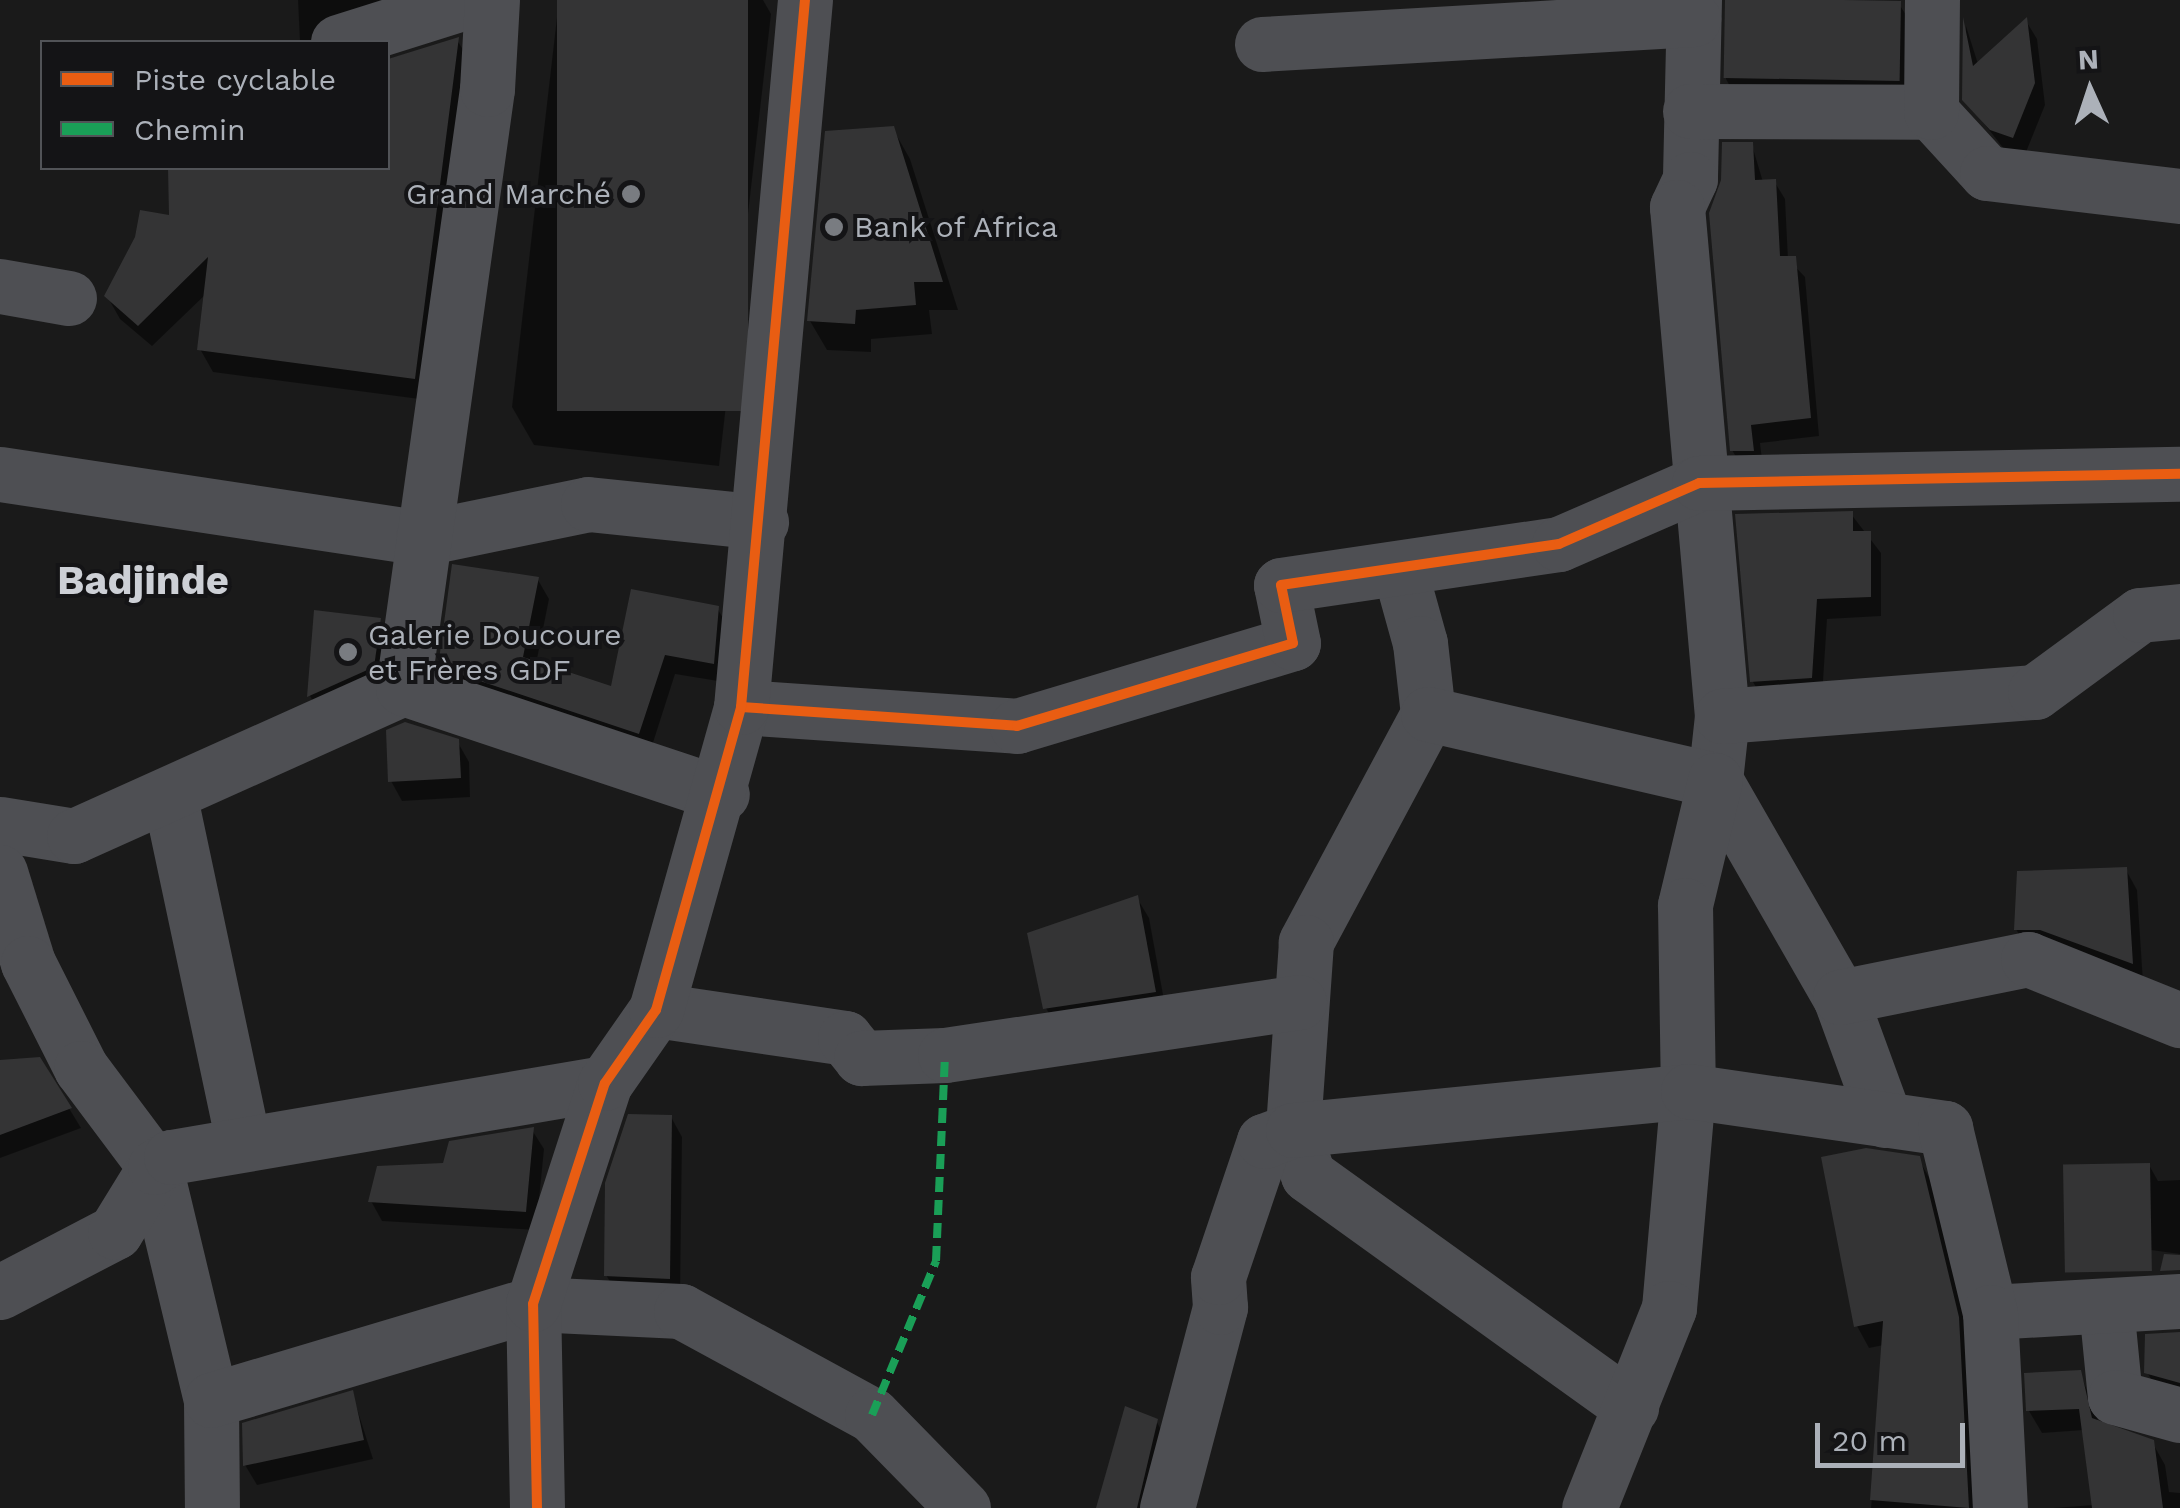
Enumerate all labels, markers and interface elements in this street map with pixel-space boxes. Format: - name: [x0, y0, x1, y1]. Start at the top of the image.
- legend: [40, 40, 390, 170]
- north arrow: [2040, 40, 2140, 140]
- text: N: [2077, 43, 2100, 77]
- text: Piste cyclable: [134, 62, 336, 97]
- text: Chemin: [134, 112, 246, 147]
- place label: Grand Marché: [406, 176, 611, 212]
- marker: Grand Marché: [620, 183, 642, 205]
- place label: Bank of Africa: [854, 209, 1061, 245]
- marker: Bank of Africa: [823, 216, 845, 238]
- district label: Badjinde: [57, 557, 229, 605]
- place label: Galerie Doucoure et Frères GDF: [368, 617, 621, 688]
- marker: Galerie Doucoure et Frères GDF: [337, 641, 359, 663]
- scale bar: [1820, 1403, 1970, 1465]
- text: 20 m: [1832, 1423, 1907, 1458]

